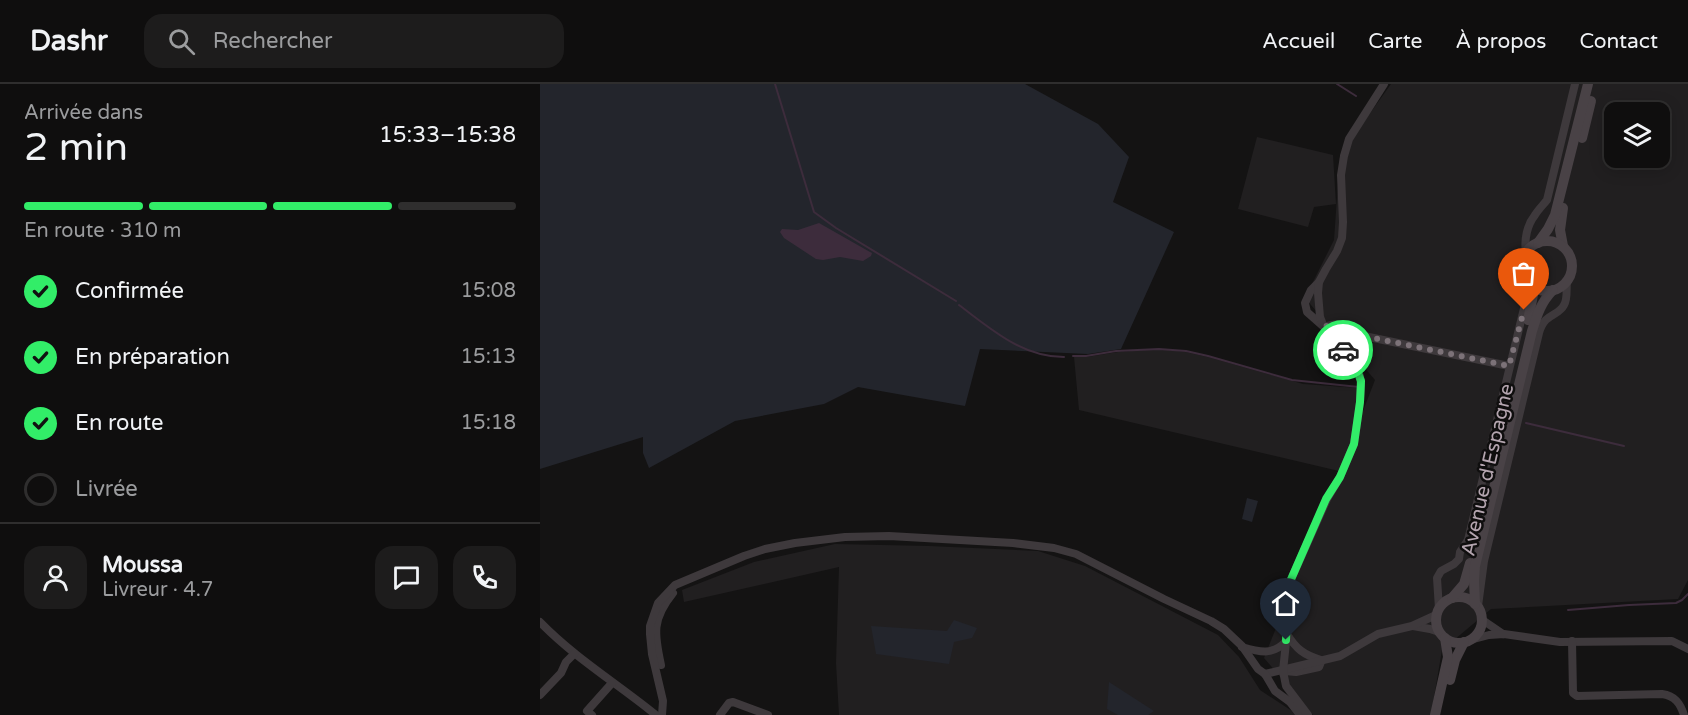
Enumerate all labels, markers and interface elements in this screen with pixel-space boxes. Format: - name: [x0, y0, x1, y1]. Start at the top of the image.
- search box: [144, 14, 564, 68]
- text: Dashr: [30, 24, 108, 58]
- icon: search: [165, 25, 198, 58]
- text: Rechercher: [213, 28, 333, 54]
- text: Accueil: [1262, 29, 1335, 54]
- text: Carte: [1368, 29, 1422, 54]
- text: À propos: [1455, 29, 1546, 54]
- text: Contact: [1579, 29, 1658, 54]
- text: Arrivée dans: [24, 101, 143, 125]
- map controls: [1604, 102, 1670, 168]
- button: layers: [1604, 102, 1670, 168]
- text: 15:33–15:38: [379, 122, 516, 148]
- text: 2 min: [24, 124, 128, 171]
- text: En route · 310 m: [24, 219, 181, 243]
- pin: [1498, 248, 1549, 310]
- icon: bag: [1507, 257, 1540, 290]
- icon: check: [24, 275, 57, 308]
- text: Confirmée: [75, 278, 184, 304]
- text: 15:08: [461, 279, 516, 303]
- courier: [1313, 320, 1373, 380]
- icon: car: [1327, 334, 1360, 367]
- icon: check: [24, 341, 57, 374]
- text: En préparation: [75, 344, 230, 370]
- text: 15:13: [461, 345, 516, 369]
- street label: Avenue d'Espagne: [1457, 382, 1519, 558]
- icon: check: [24, 407, 57, 440]
- text: En route: [75, 410, 164, 436]
- text: 15:18: [461, 411, 516, 435]
- text: Livrée: [75, 476, 138, 502]
- button: person: [24, 546, 87, 609]
- button: chat: [375, 546, 438, 609]
- button: phone: [453, 546, 516, 609]
- text: Moussa: [102, 552, 183, 578]
- text: Livreur · 4.7: [102, 578, 213, 602]
- pin: [1260, 578, 1311, 640]
- icon: home: [1269, 587, 1302, 620]

